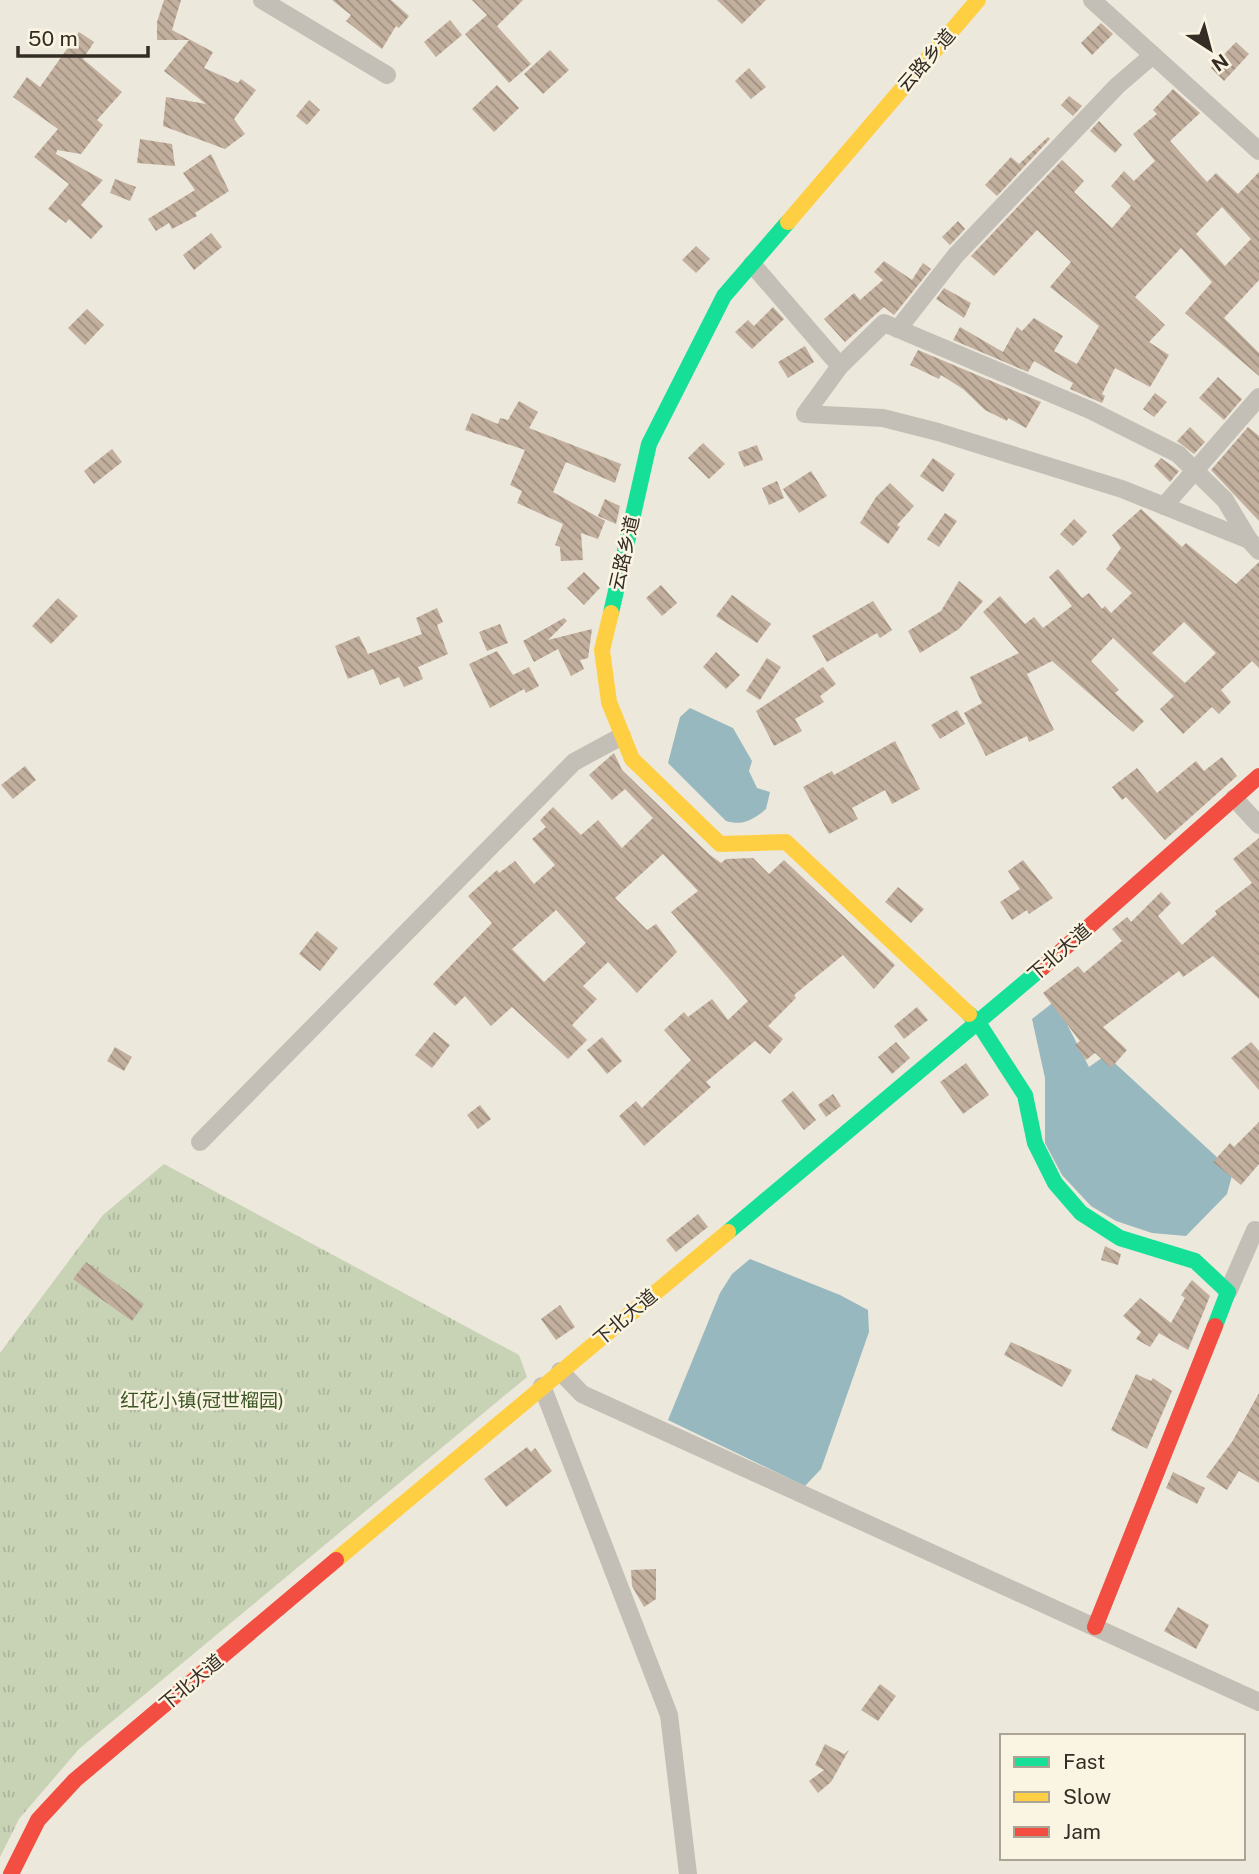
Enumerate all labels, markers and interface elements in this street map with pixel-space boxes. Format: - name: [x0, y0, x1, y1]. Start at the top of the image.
- scale bar: [18, 14, 147, 58]
- north arrow: [1175, 14, 1245, 84]
- street label: 云路乡道: [893, 24, 959, 96]
- text: 50 m: [28, 26, 78, 51]
- text: N: [1208, 49, 1232, 76]
- street label: 云路乡道: [605, 513, 643, 593]
- street label: 下北大道: [1023, 919, 1095, 985]
- street label: 下北大道: [589, 1284, 661, 1350]
- park label: 红花小镇(冠世榴园): [120, 1389, 284, 1411]
- street label: 下北大道: [155, 1649, 227, 1715]
- legend: [1000, 1734, 1245, 1860]
- text: Fast: [1063, 1749, 1105, 1774]
- text: Slow: [1063, 1784, 1111, 1809]
- text: Jam: [1063, 1819, 1101, 1844]

